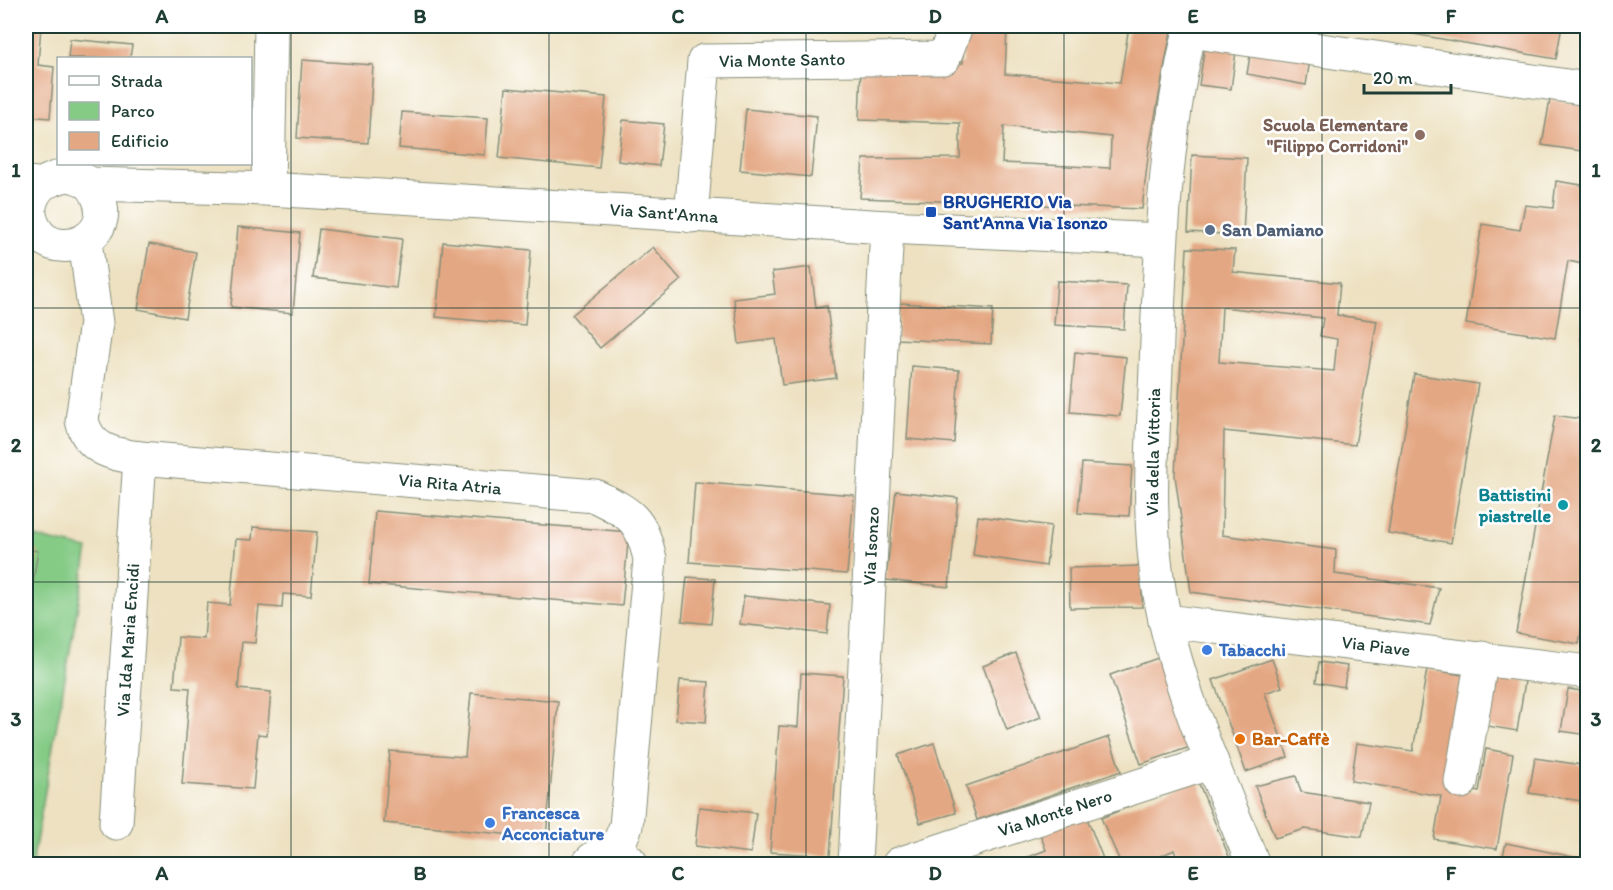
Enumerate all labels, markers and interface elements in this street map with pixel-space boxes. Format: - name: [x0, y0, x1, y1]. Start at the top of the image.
- text: A: [155, 4, 169, 28]
- text: B: [414, 4, 427, 28]
- text: C: [672, 4, 685, 28]
- text: D: [928, 4, 942, 28]
- text: E: [1187, 4, 1199, 28]
- text: F: [1446, 4, 1457, 28]
- street label: Via Monte Santo: [719, 48, 845, 72]
- legend: [57, 57, 252, 165]
- scale bar: [1364, 57, 1451, 95]
- text: 20 m: [1373, 67, 1413, 89]
- text: Strada: [111, 70, 163, 92]
- text: Parco: [111, 100, 155, 122]
- place label: Scuola Elementare "Filippo Corridoni": [1263, 114, 1408, 157]
- marker: Scuola Elementare "Filippo Corridoni": [1413, 128, 1427, 142]
- text: Edificio: [111, 130, 169, 152]
- text: 1: [11, 158, 21, 182]
- text: 1: [1591, 158, 1601, 182]
- place label: BRUGHERIO Via Sant'Anna Via Isonzo: [943, 191, 1108, 234]
- street label: Via Sant'Anna: [609, 198, 720, 228]
- marker: BRUGHERIO Via Sant'Anna Via Isonzo: [924, 205, 938, 219]
- place label: San Damiano: [1222, 219, 1324, 241]
- marker: San Damiano: [1203, 223, 1217, 237]
- street label: Via della Vittoria: [1141, 388, 1165, 516]
- text: 2: [11, 433, 22, 457]
- text: 2: [1591, 433, 1602, 457]
- street label: Via Rita Atria: [398, 469, 503, 500]
- place label: Battistini piastrelle: [1478, 484, 1551, 527]
- marker: Battistini piastrelle: [1556, 498, 1570, 512]
- street label: Via Isonzo: [858, 506, 884, 586]
- street label: Via Ida Maria Encidi: [112, 562, 144, 718]
- street label: Via Piave: [1340, 631, 1412, 661]
- place label: Tabacchi: [1218, 639, 1286, 661]
- marker: Tabacchi: [1200, 643, 1214, 657]
- text: 3: [11, 707, 22, 731]
- text: 3: [1591, 707, 1602, 731]
- place label: Bar-Caffè: [1252, 728, 1330, 750]
- marker: Bar-Caffè: [1233, 732, 1247, 746]
- street label: Via Monte Nero: [995, 784, 1115, 842]
- place label: Francesca Acconciature: [501, 802, 605, 845]
- marker: Francesca Acconciature: [483, 816, 497, 830]
- text: A: [155, 861, 169, 885]
- text: B: [414, 861, 427, 885]
- text: C: [672, 861, 685, 885]
- text: D: [928, 861, 942, 885]
- text: E: [1187, 861, 1199, 885]
- text: F: [1446, 861, 1457, 885]

